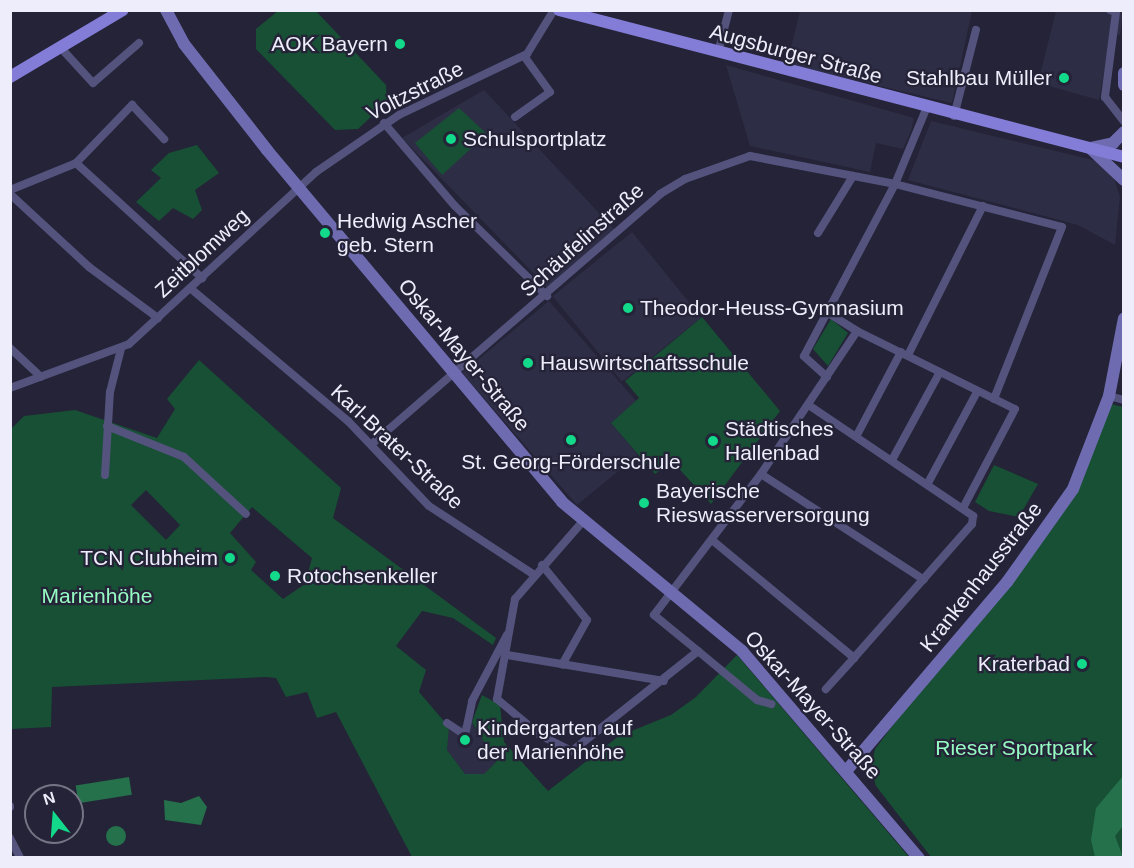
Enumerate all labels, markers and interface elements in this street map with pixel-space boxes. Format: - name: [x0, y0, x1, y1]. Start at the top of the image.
- street label: Augsburger Straße: [707, 19, 885, 89]
- place label: AOK Bayern: [271, 31, 388, 57]
- marker: AOK Bayern: [393, 37, 407, 51]
- street label: Voltzstraße: [362, 56, 468, 126]
- place label: Stahlbau Müller: [906, 65, 1052, 91]
- marker: Stahlbau Müller: [1057, 71, 1071, 85]
- place label: Schulsportplatz: [463, 126, 607, 152]
- marker: Schulsportplatz: [444, 132, 458, 146]
- street label: Schäufelinstraße: [515, 178, 649, 302]
- street label: Zeitblomweg: [150, 203, 254, 303]
- place label: Hedwig Ascher geb. Stern: [337, 208, 478, 258]
- marker: Hedwig Ascher geb. Stern: [318, 226, 332, 240]
- street label: Oskar-Mayer-Straße: [393, 274, 535, 436]
- place label: Theodor-Heuss-Gymnasium: [640, 295, 904, 321]
- marker: Theodor-Heuss-Gymnasium: [621, 301, 635, 315]
- place label: Hauswirtschaftsschule: [540, 350, 749, 376]
- marker: Hauswirtschaftsschule: [521, 356, 535, 370]
- street label: Karl-Brater-Straße: [326, 379, 468, 515]
- place label: Städtisches Hallenbad: [725, 416, 834, 466]
- marker: St. Georg-Förderschule: [564, 433, 578, 447]
- marker: Städtisches Hallenbad: [706, 434, 720, 448]
- place label: St. Georg-Förderschule: [461, 449, 681, 475]
- place label: Bayerische Rieswasserversorgung: [656, 478, 870, 528]
- marker: Bayerische Rieswasserversorgung: [637, 496, 651, 510]
- street label: Krankenhausstraße: [915, 497, 1047, 657]
- place label: TCN Clubheim: [80, 545, 218, 571]
- marker: TCN Clubheim: [223, 551, 237, 565]
- place label: Rotochsenkeller: [287, 563, 438, 589]
- marker: Rotochsenkeller: [268, 569, 282, 583]
- park label: Marienhöhe: [42, 583, 152, 609]
- street label: Oskar-Mayer-Straße: [740, 625, 886, 785]
- place label: Kraterbad: [978, 651, 1070, 677]
- marker: Kraterbad: [1075, 657, 1089, 671]
- place label: Kindergarten auf der Marienhöhe: [477, 715, 632, 765]
- marker: Kindergarten auf der Marienhöhe: [458, 733, 472, 747]
- park label: Rieser Sportpark: [935, 735, 1093, 761]
- north arrow: [24, 784, 84, 844]
- text: N: [41, 788, 57, 808]

